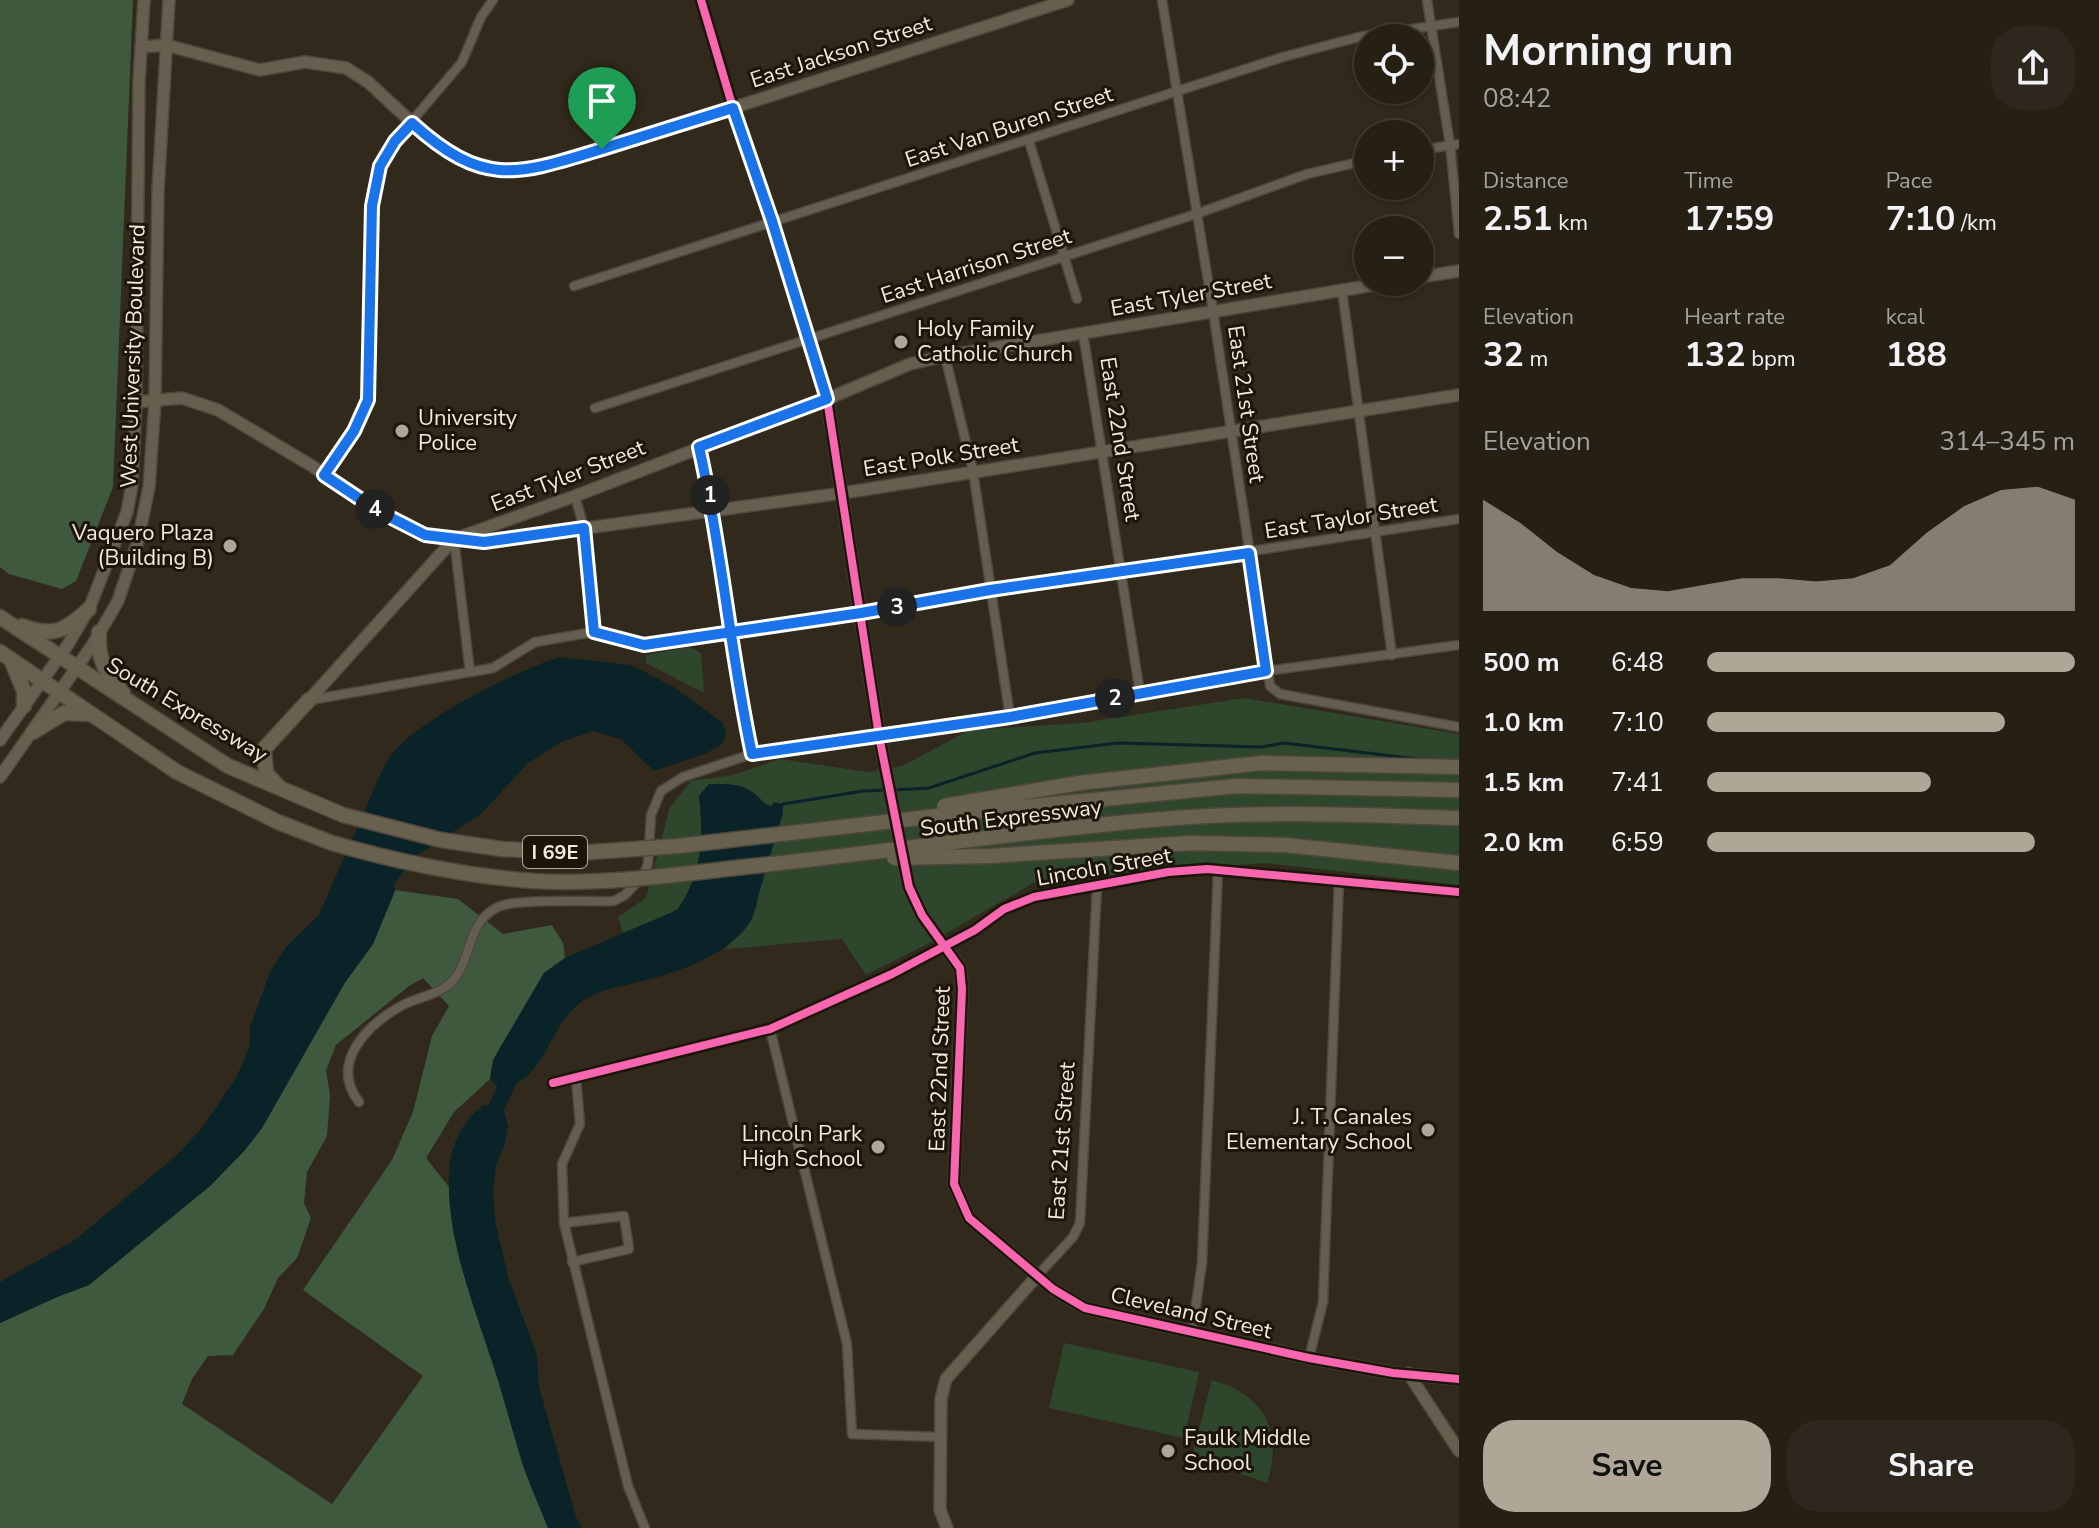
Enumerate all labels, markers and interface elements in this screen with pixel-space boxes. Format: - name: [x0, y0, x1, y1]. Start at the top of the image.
- street label: East Jackson Street: [747, 8, 936, 95]
- text: Morning run: [1483, 21, 1733, 81]
- map controls: [1354, 24, 1434, 296]
- button: locate: [1354, 24, 1434, 104]
- button: share: [1991, 26, 2075, 110]
- pin: [568, 67, 636, 149]
- icon: arrive: [580, 79, 624, 123]
- street label: East Van Buren Street: [901, 79, 1117, 175]
- text: 08:42: [1483, 81, 1551, 116]
- button: +: [1354, 120, 1434, 200]
- text: Distance: [1483, 166, 1568, 196]
- text: Time: [1684, 166, 1733, 196]
- text: Pace: [1886, 166, 1932, 196]
- text: 2.51: [1483, 196, 1553, 242]
- text: 17:59: [1684, 196, 1774, 242]
- text: 7:10: [1886, 196, 1955, 242]
- text: km: [1553, 208, 1588, 238]
- text: /km: [1955, 208, 1997, 238]
- button: −: [1354, 216, 1434, 296]
- street label: East Harrison Street: [877, 221, 1075, 311]
- street label: West University Boulevard: [113, 224, 153, 488]
- street label: East Tyler Street: [1108, 266, 1274, 324]
- text: Elevation: [1483, 302, 1574, 332]
- text: Heart rate: [1684, 302, 1785, 332]
- text: kcal: [1886, 302, 1925, 332]
- place label: Holy Family Catholic Church: [917, 314, 1073, 369]
- street label: East 21st Street: [1220, 323, 1272, 485]
- text: 32: [1483, 332, 1524, 378]
- text: 132: [1684, 332, 1746, 378]
- text: 188: [1886, 332, 1947, 378]
- marker: Holy Family Catholic Church: [892, 333, 910, 351]
- text: m: [1524, 344, 1548, 374]
- text: bpm: [1746, 344, 1796, 374]
- street label: East 22nd Street: [1092, 355, 1148, 523]
- place label: University Police: [418, 403, 518, 458]
- marker: University Police: [393, 422, 411, 440]
- text: Elevation: [1483, 424, 1591, 459]
- text: 314–345 m: [1939, 424, 2075, 459]
- street label: East Polk Street: [861, 430, 1021, 484]
- street label: East Tyler Street: [487, 433, 650, 519]
- pin: 1: [690, 475, 730, 515]
- text: 1: [703, 480, 717, 510]
- pin: 4: [355, 489, 395, 529]
- street label: East Taylor Street: [1262, 489, 1440, 546]
- text: 4: [368, 494, 382, 524]
- place label: Vaquero Plaza (Building B): [71, 518, 214, 573]
- marker: Vaquero Plaza (Building B): [221, 537, 239, 555]
- pin: 3: [877, 587, 917, 627]
- text: 3: [890, 592, 904, 622]
- text: 500 m: [1483, 645, 1560, 680]
- text: 6:48: [1611, 645, 1664, 680]
- street label: South Expressway: [101, 650, 274, 770]
- pin: 2: [1095, 678, 1135, 718]
- text: 2: [1108, 683, 1122, 713]
- text: 1.0 km: [1483, 705, 1564, 740]
- text: 7:10: [1611, 705, 1664, 740]
- text: 1.5 km: [1483, 765, 1564, 800]
- text: 7:41: [1611, 765, 1664, 800]
- street label: South Expressway: [919, 792, 1104, 844]
- text: 2.0 km: [1483, 825, 1564, 860]
- text: 6:59: [1611, 825, 1664, 860]
- road number: I 69E: [523, 836, 587, 868]
- street label: Lincoln Street: [1034, 840, 1174, 894]
- street label: East 22nd Street: [922, 985, 958, 1152]
- street label: East 21st Street: [1042, 1061, 1083, 1221]
- place label: J. T. Canales Elementary School: [1226, 1102, 1412, 1157]
- place label: Lincoln Park High School: [742, 1119, 863, 1174]
- marker: J. T. Canales Elementary School: [1419, 1121, 1437, 1139]
- marker: Lincoln Park High School: [869, 1138, 887, 1156]
- street label: Cleveland Street: [1107, 1280, 1275, 1346]
- button: Save: [1483, 1420, 1771, 1512]
- button: Share: [1787, 1420, 2075, 1512]
- place label: Faulk Middle School: [1184, 1423, 1310, 1478]
- marker: Faulk Middle School: [1159, 1442, 1177, 1460]

